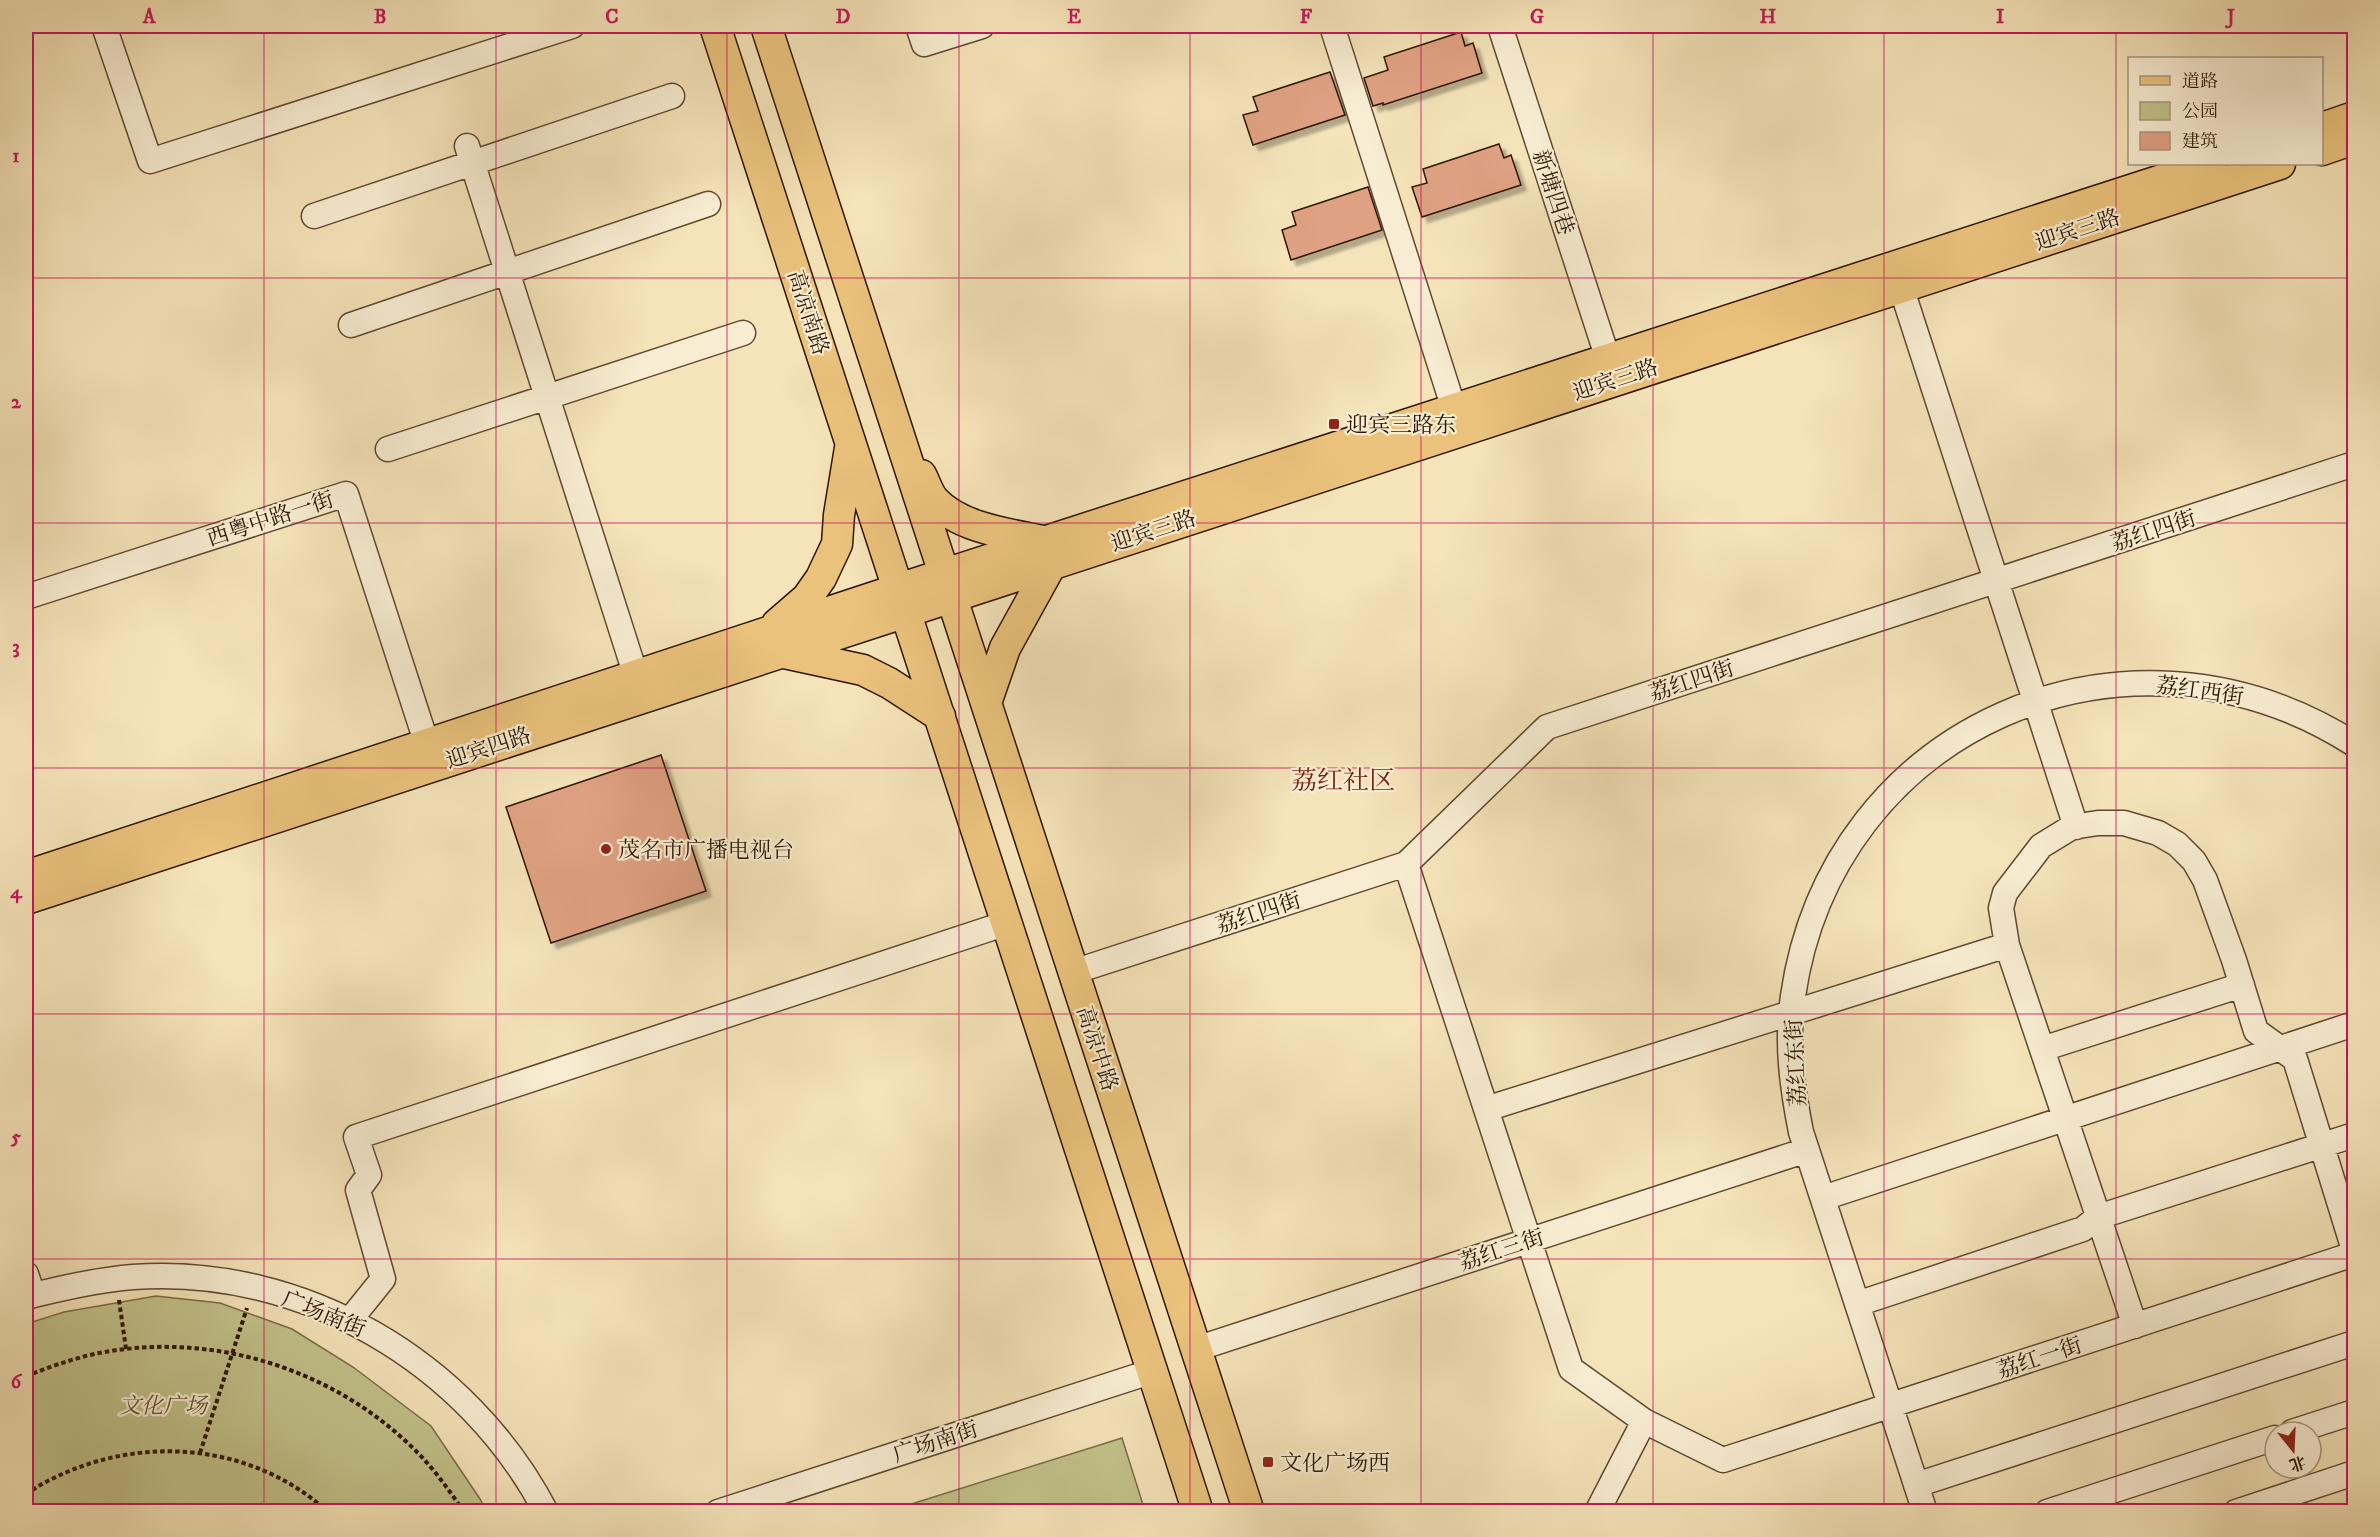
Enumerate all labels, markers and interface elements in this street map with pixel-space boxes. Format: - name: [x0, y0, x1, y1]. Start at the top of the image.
- text: A: [142, 5, 157, 30]
- text: B: [374, 5, 386, 30]
- text: C: [605, 5, 619, 30]
- text: D: [836, 5, 851, 30]
- text: E: [1067, 5, 1081, 30]
- text: F: [1300, 5, 1313, 30]
- text: G: [1530, 5, 1544, 30]
- text: H: [1760, 5, 1777, 30]
- text: I: [1996, 5, 2004, 30]
- text: J: [2225, 5, 2235, 30]
- legend: [2128, 57, 2323, 165]
- text: 道路: [2182, 71, 2218, 93]
- text: 公园: [2182, 101, 2218, 123]
- text: 建筑: [2182, 131, 2218, 153]
- text: 1: [12, 144, 20, 169]
- street label: 新塘四巷: [1526, 146, 1579, 238]
- street label: 迎宾三路: [2031, 204, 2123, 257]
- street label: 高凉南路: [781, 266, 834, 358]
- street label: 迎宾三路: [1569, 354, 1661, 407]
- text: 2: [11, 390, 22, 415]
- place label: 迎宾三路东: [1346, 412, 1456, 439]
- marker: 迎宾三路东: [1327, 417, 1341, 431]
- street label: 西粤中路一街: [204, 486, 337, 553]
- street label: 迎宾三路: [1107, 505, 1199, 558]
- street label: 荔红四街: [2107, 505, 2199, 558]
- text: 3: [12, 635, 20, 660]
- street label: 荔红四街: [1645, 655, 1737, 708]
- street label: 荔红西街: [2154, 672, 2245, 711]
- street label: 迎宾四路: [442, 722, 534, 775]
- district label: 荔红社区: [1291, 765, 1395, 798]
- place label: 茂名市广播电视台: [618, 837, 794, 864]
- marker: 茂名市广播电视台: [599, 842, 613, 856]
- text: 4: [10, 880, 23, 905]
- street label: 荔红四街: [1212, 887, 1304, 940]
- street label: 高凉中路: [1070, 1002, 1123, 1094]
- street label: 荔红东街: [1781, 1018, 1812, 1108]
- text: 5: [10, 1125, 21, 1150]
- street label: 荔红三街: [1455, 1224, 1547, 1277]
- street label: 广场南街: [278, 1285, 369, 1343]
- street label: 荔红一街: [1993, 1332, 2085, 1385]
- text: 6: [11, 1370, 23, 1395]
- park label: 文化广场: [119, 1393, 209, 1420]
- street label: 广场南街: [889, 1416, 981, 1469]
- north arrow: [2263, 1420, 2323, 1480]
- place label: 文化广场西: [1280, 1450, 1390, 1477]
- text: 北: [2287, 1451, 2308, 1475]
- marker: 文化广场西: [1261, 1455, 1275, 1469]

